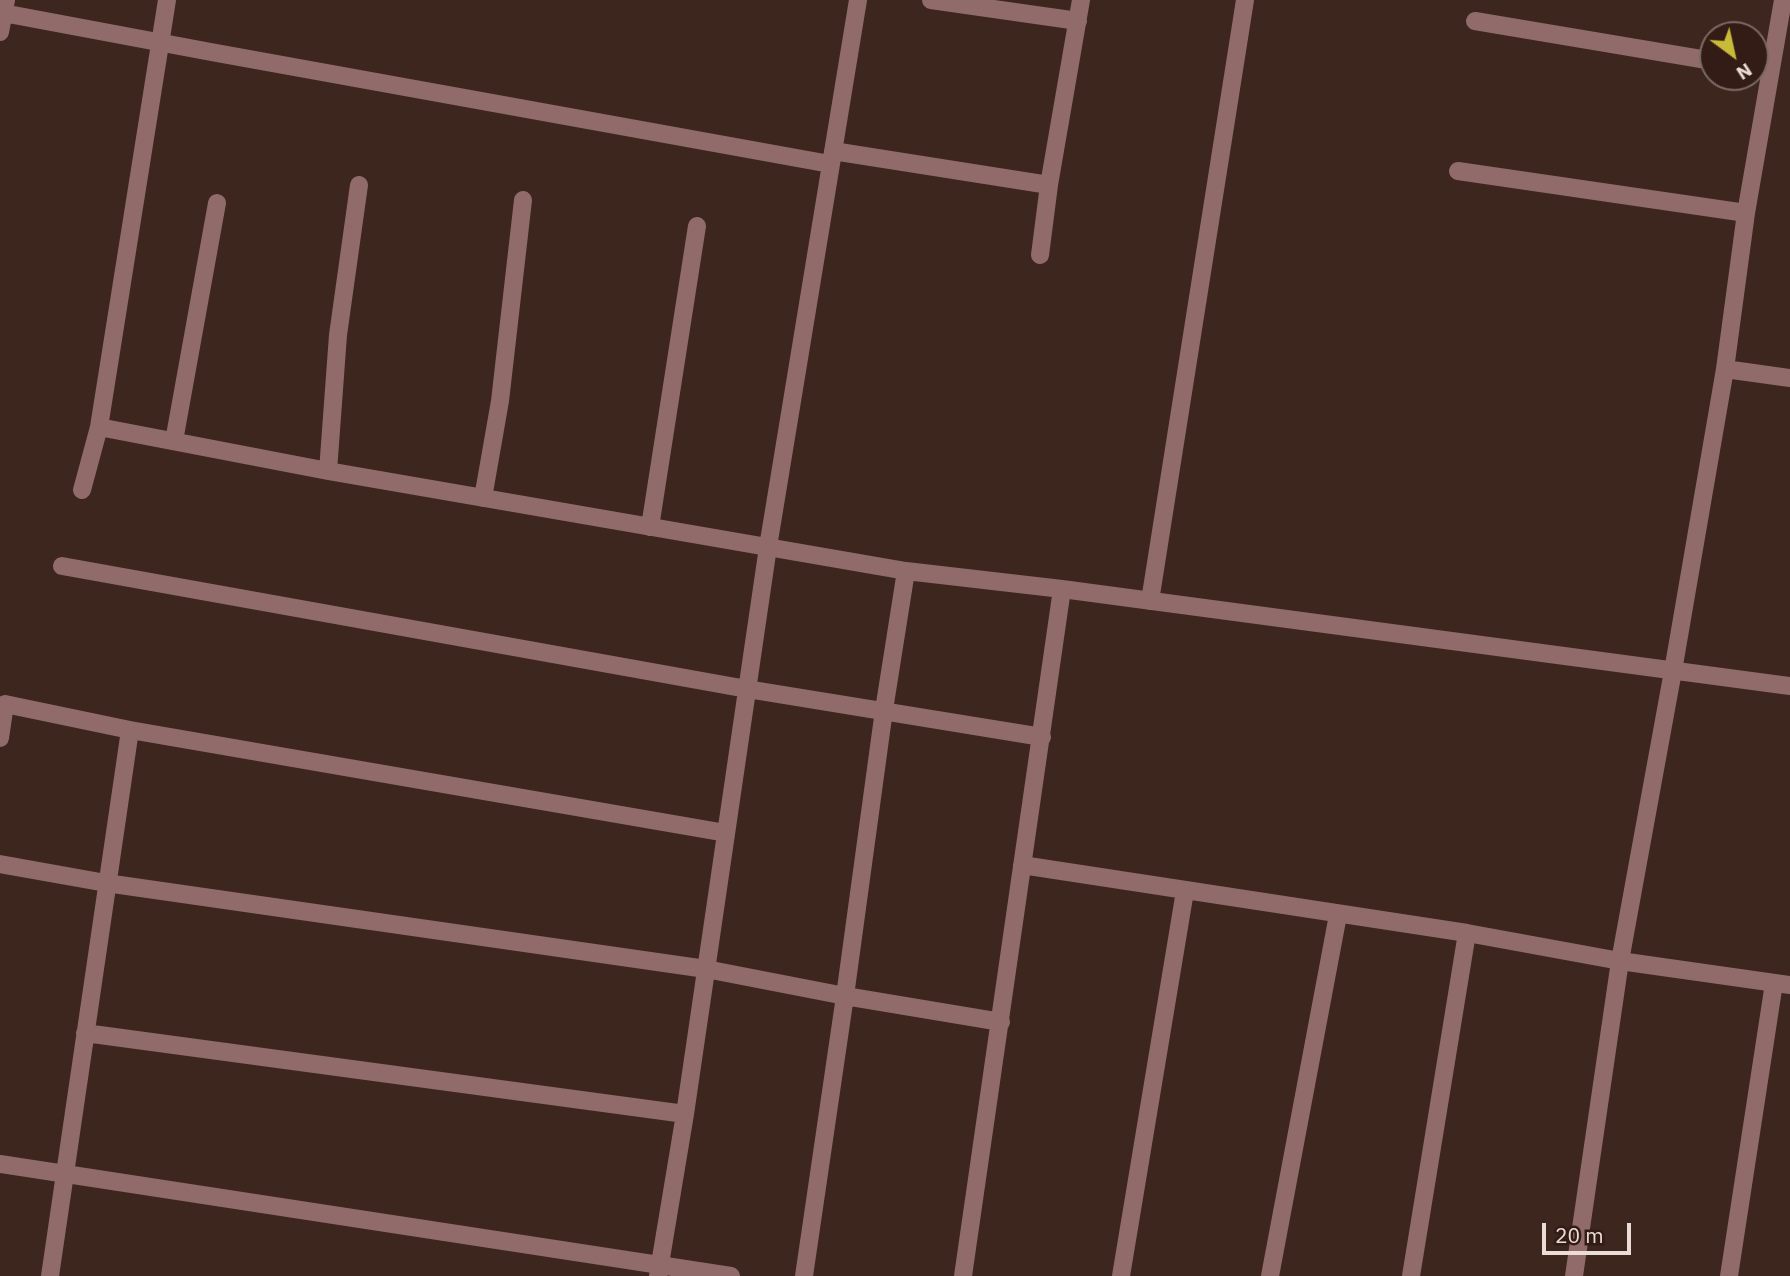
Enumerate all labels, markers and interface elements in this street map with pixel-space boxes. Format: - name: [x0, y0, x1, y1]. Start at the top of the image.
- north arrow: [1699, 21, 1769, 91]
- text: N: [1732, 58, 1757, 86]
- scale bar: [1545, 1210, 1634, 1254]
- text: 20 m: [1555, 1221, 1604, 1249]

